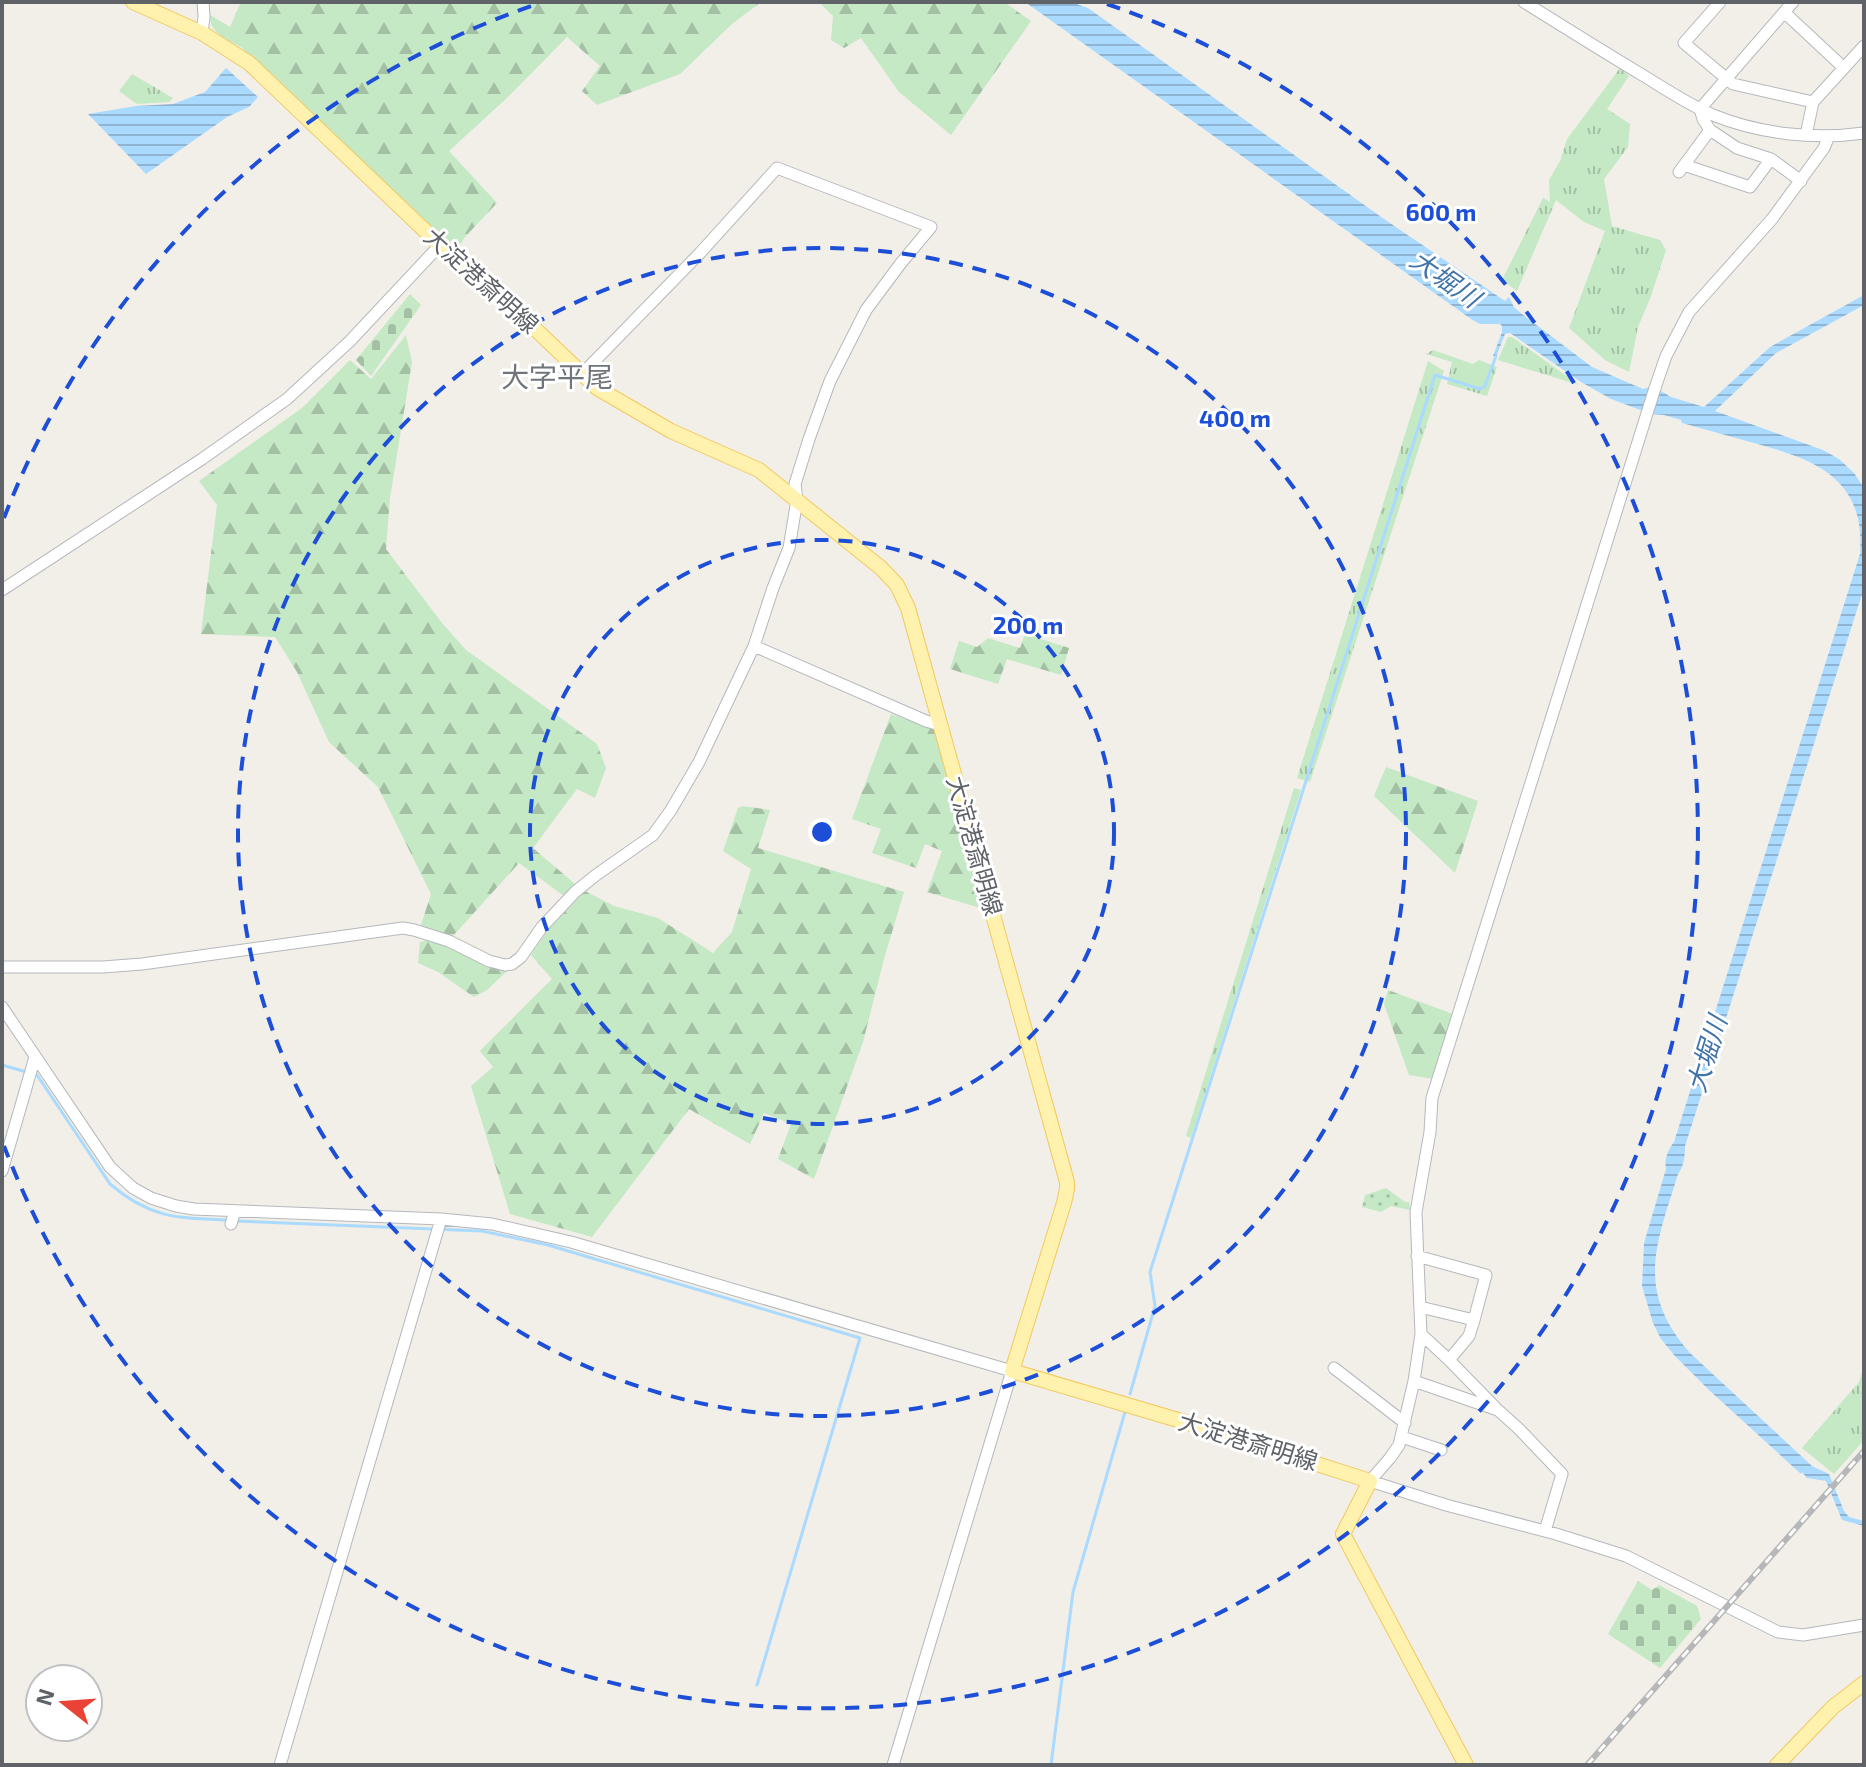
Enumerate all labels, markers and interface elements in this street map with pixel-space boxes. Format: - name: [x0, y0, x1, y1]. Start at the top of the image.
- text: 600 m: [1406, 197, 1476, 226]
- street label: 大淀港斎明線: [419, 221, 545, 339]
- water label: 大堀川: [1405, 243, 1489, 315]
- district label: 大字平尾: [501, 359, 613, 393]
- text: 400 m: [1199, 403, 1271, 432]
- text: 200 m: [993, 610, 1063, 639]
- street label: 大淀港斎明線: [942, 772, 1009, 919]
- centre of rings: [808, 818, 836, 846]
- water label: 大堀川: [1679, 1009, 1733, 1095]
- street label: 大淀港斎明線: [1175, 1406, 1322, 1475]
- north arrow: [24, 1663, 104, 1743]
- text: N: [29, 1685, 59, 1708]

